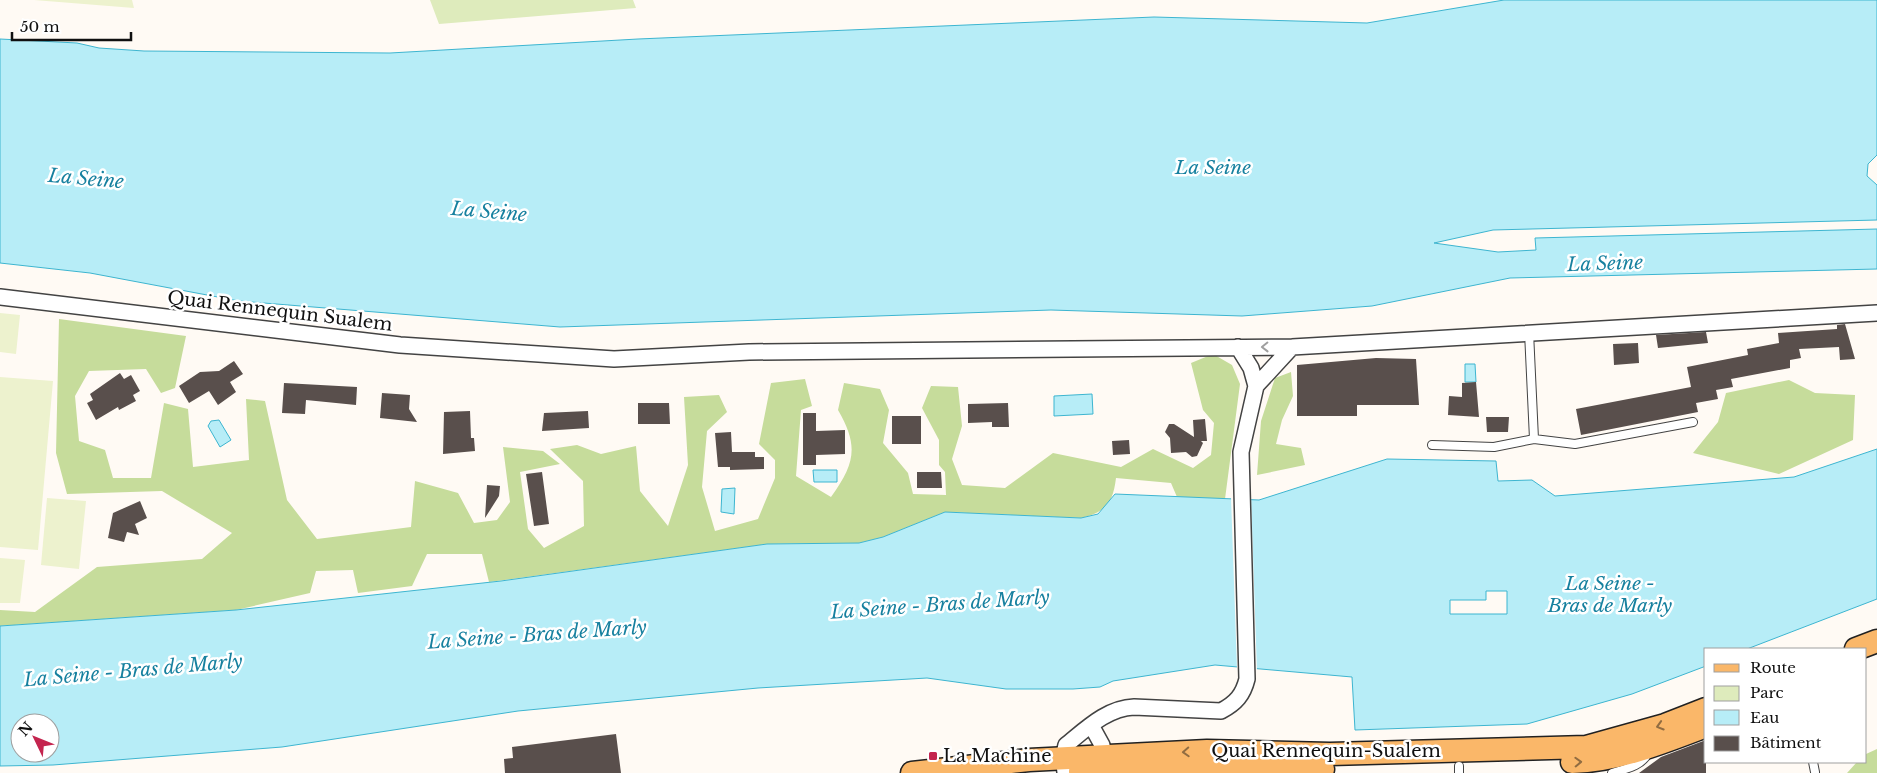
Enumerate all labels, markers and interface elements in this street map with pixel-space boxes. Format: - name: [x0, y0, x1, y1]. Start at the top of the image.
- scale bar: [12, 10, 131, 42]
- text: 50 m: [20, 17, 60, 36]
- water label: La Seine: [1174, 156, 1251, 179]
- water label: La Seine: [46, 164, 125, 193]
- water label: La Seine: [449, 197, 528, 226]
- water label: La Seine: [1566, 251, 1644, 276]
- street label: Quai Rennequin Sualem: [166, 286, 394, 336]
- one-way arrow: [1261, 342, 1269, 353]
- water label: La Seine - Bras de Marly: [1547, 572, 1672, 617]
- water label: La Seine - Bras de Marly: [829, 585, 1050, 624]
- water label: La Seine - Bras de Marly: [426, 615, 647, 654]
- legend: [1704, 648, 1867, 763]
- water label: La Seine - Bras de Marly: [22, 649, 244, 692]
- text: Route: [1750, 658, 1796, 677]
- text: Parc: [1750, 683, 1783, 702]
- text: Eau: [1750, 708, 1779, 727]
- north arrow: [10, 713, 60, 763]
- text: N: [14, 718, 37, 740]
- one-way arrow: [1657, 721, 1665, 731]
- text: Bâtiment: [1750, 733, 1822, 752]
- street label: Quai Rennequin-Sualem: [1211, 740, 1441, 762]
- place label: La Machine: [943, 745, 1052, 767]
- one-way arrow: [1182, 747, 1190, 758]
- marker: La Machine: [927, 750, 939, 762]
- one-way arrow: [1574, 757, 1582, 767]

